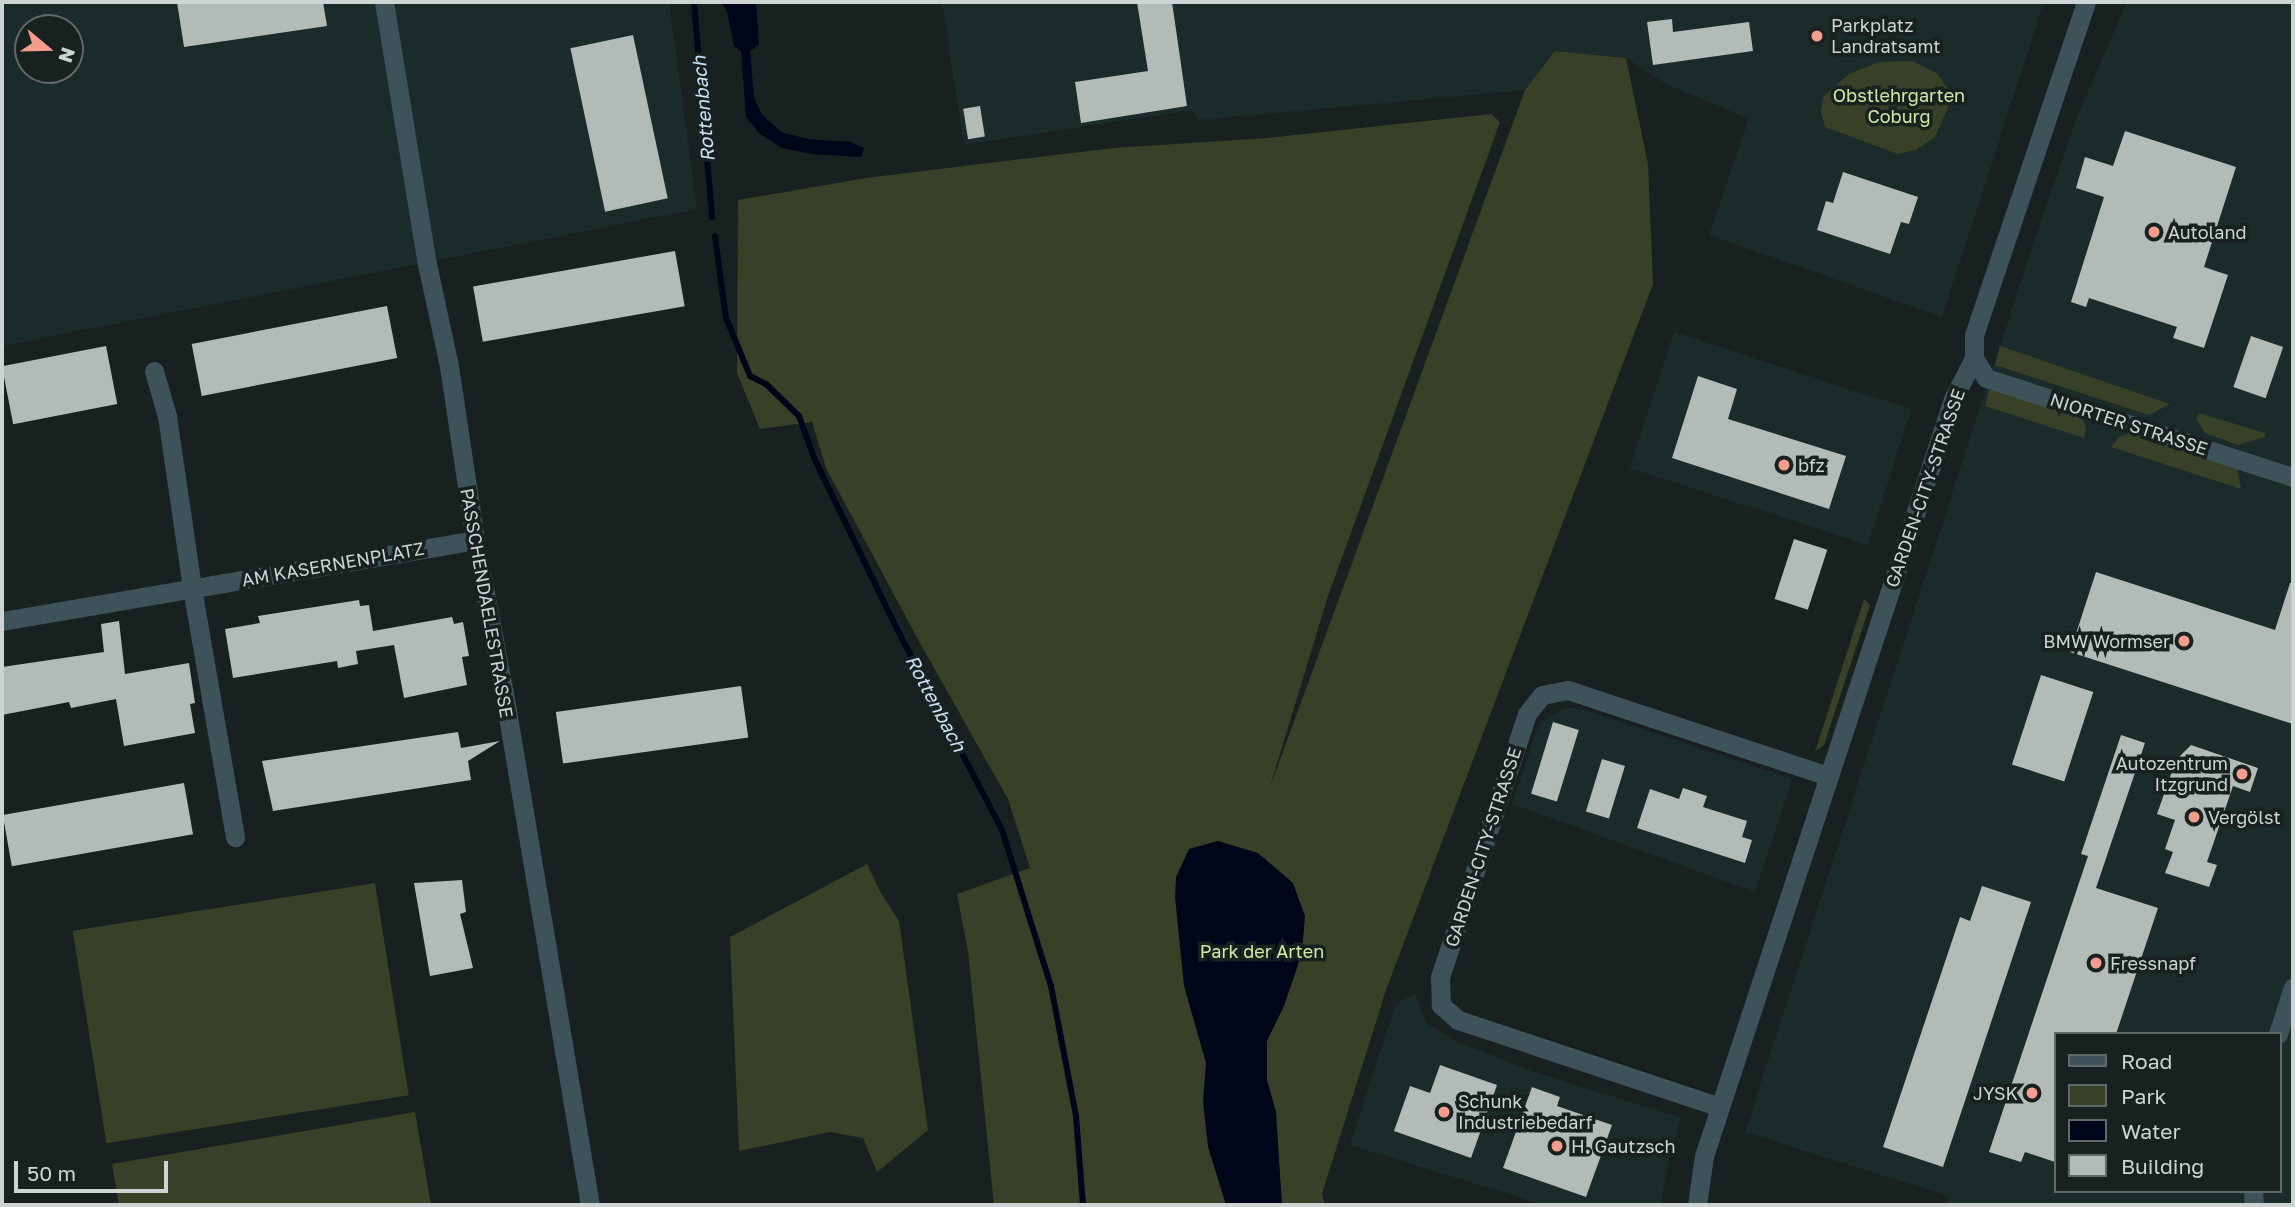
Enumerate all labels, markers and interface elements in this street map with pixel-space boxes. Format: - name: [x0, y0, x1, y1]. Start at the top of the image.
- north arrow: [14, 14, 84, 84]
- place label: Parkplatz Landratsamt: [1831, 15, 1940, 58]
- marker: Parkplatz Landratsamt: [1809, 28, 1825, 44]
- text: N: [54, 45, 81, 66]
- water label: Rottenbach: [687, 55, 719, 163]
- park label: Obstlehrgarten Coburg: [1833, 85, 1965, 128]
- place label: Autoland: [2168, 221, 2247, 243]
- marker: Autoland: [2146, 224, 2162, 240]
- street label: GARDEN-CITY-STRASSE: [1881, 386, 1969, 590]
- street label: NIORTER STRASSE: [2048, 388, 2210, 460]
- place label: bfz: [1798, 454, 1825, 476]
- marker: bfz: [1776, 457, 1792, 473]
- street label: PASSCHENDAELESTRASSE: [456, 486, 518, 720]
- street label: AM KASERNENPLATZ: [240, 537, 426, 591]
- place label: BMW Wormser: [2043, 630, 2170, 652]
- marker: BMW Wormser: [2176, 633, 2192, 649]
- water label: Rottenbach: [901, 651, 971, 755]
- street label: GARDEN-CITY-STRASSE: [1440, 744, 1526, 950]
- place label: Autozentrum Itzgrund: [2116, 753, 2228, 796]
- marker: Autozentrum Itzgrund: [2234, 766, 2250, 782]
- place label: Vergölst: [2208, 806, 2281, 828]
- marker: Vergölst: [2186, 809, 2202, 825]
- park label: Park der Arten: [1200, 940, 1324, 962]
- place label: Fressnapf: [2110, 952, 2196, 974]
- marker: Fressnapf: [2088, 955, 2104, 971]
- legend: [2054, 1032, 2281, 1193]
- text: Road: [2121, 1048, 2172, 1074]
- place label: JYSK: [1973, 1082, 2018, 1104]
- text: Park: [2121, 1083, 2166, 1109]
- marker: JYSK: [2024, 1085, 2040, 1101]
- place label: Schunk Industriebedarf: [1458, 1091, 1592, 1134]
- marker: Schunk Industriebedarf: [1436, 1104, 1452, 1120]
- text: Water: [2121, 1118, 2181, 1144]
- place label: H. Gautzsch: [1571, 1135, 1675, 1157]
- marker: H. Gautzsch: [1549, 1138, 1565, 1154]
- scale bar: [18, 1148, 172, 1192]
- text: Building: [2121, 1153, 2204, 1179]
- text: 50 m: [27, 1160, 76, 1186]

